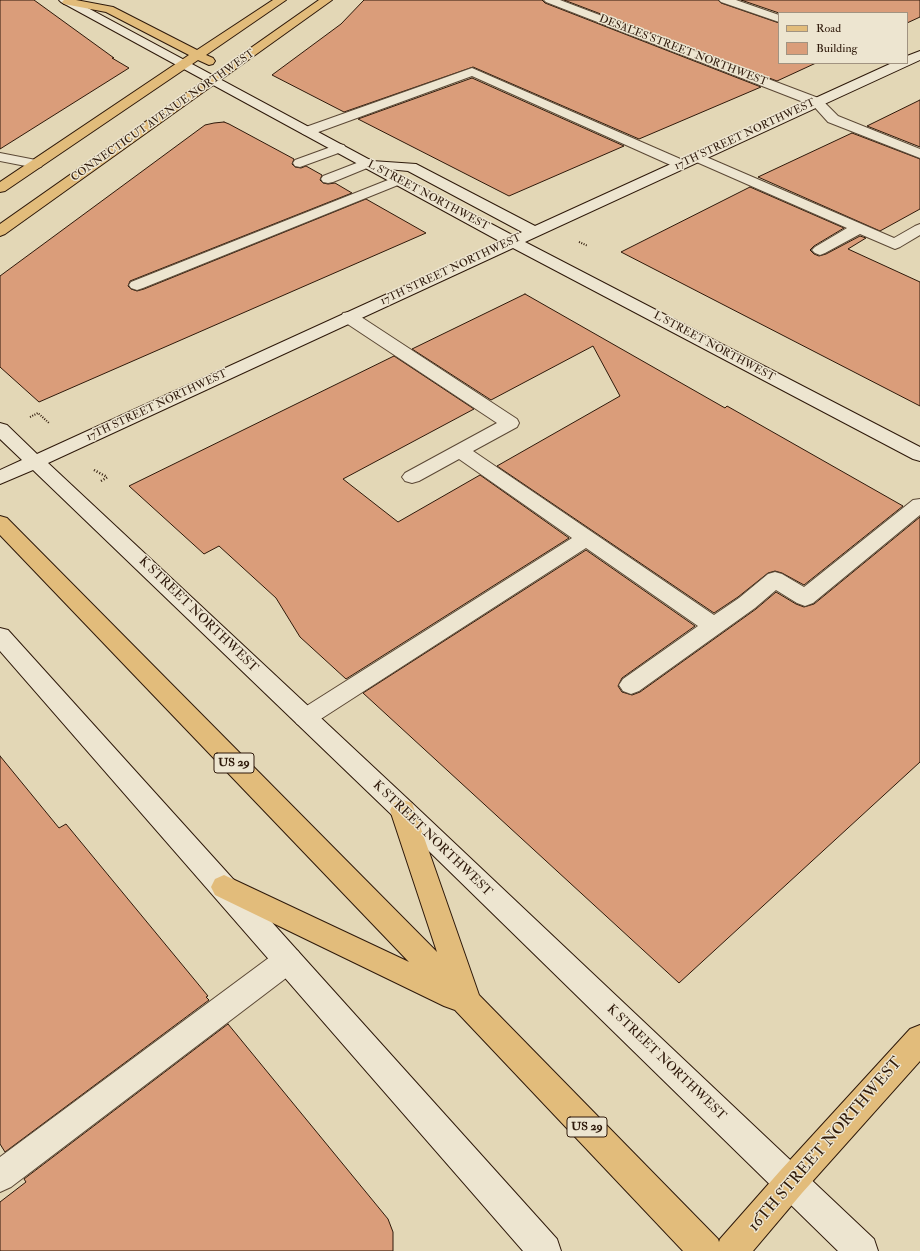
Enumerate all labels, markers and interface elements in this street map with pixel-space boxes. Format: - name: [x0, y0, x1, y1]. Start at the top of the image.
- legend: [778, 12, 908, 64]
- street label: DESALES STREET NORTHWEST: [597, 13, 769, 89]
- text: Road: [816, 21, 841, 36]
- text: Building: [816, 41, 857, 56]
- street label: CONNECTICUT AVENUE NORTHWEST: [69, 47, 257, 185]
- street label: 17TH STREET NORTHWEST: [673, 97, 817, 173]
- street label: L STREET NORTHWEST: [365, 158, 491, 234]
- street label: 17TH STREET NORTHWEST: [379, 232, 523, 308]
- street label: L STREET NORTHWEST: [651, 309, 777, 385]
- street label: 17TH STREET NORTHWEST: [85, 368, 229, 444]
- street label: K STREET NORTHWEST: [135, 554, 261, 676]
- road number: US 29: [214, 753, 254, 773]
- street label: K STREET NORTHWEST: [369, 778, 495, 900]
- street label: K STREET NORTHWEST: [603, 1002, 729, 1124]
- street label: 16TH STREET NORTHWEST: [745, 1054, 907, 1236]
- road number: US 29: [567, 1117, 607, 1137]

